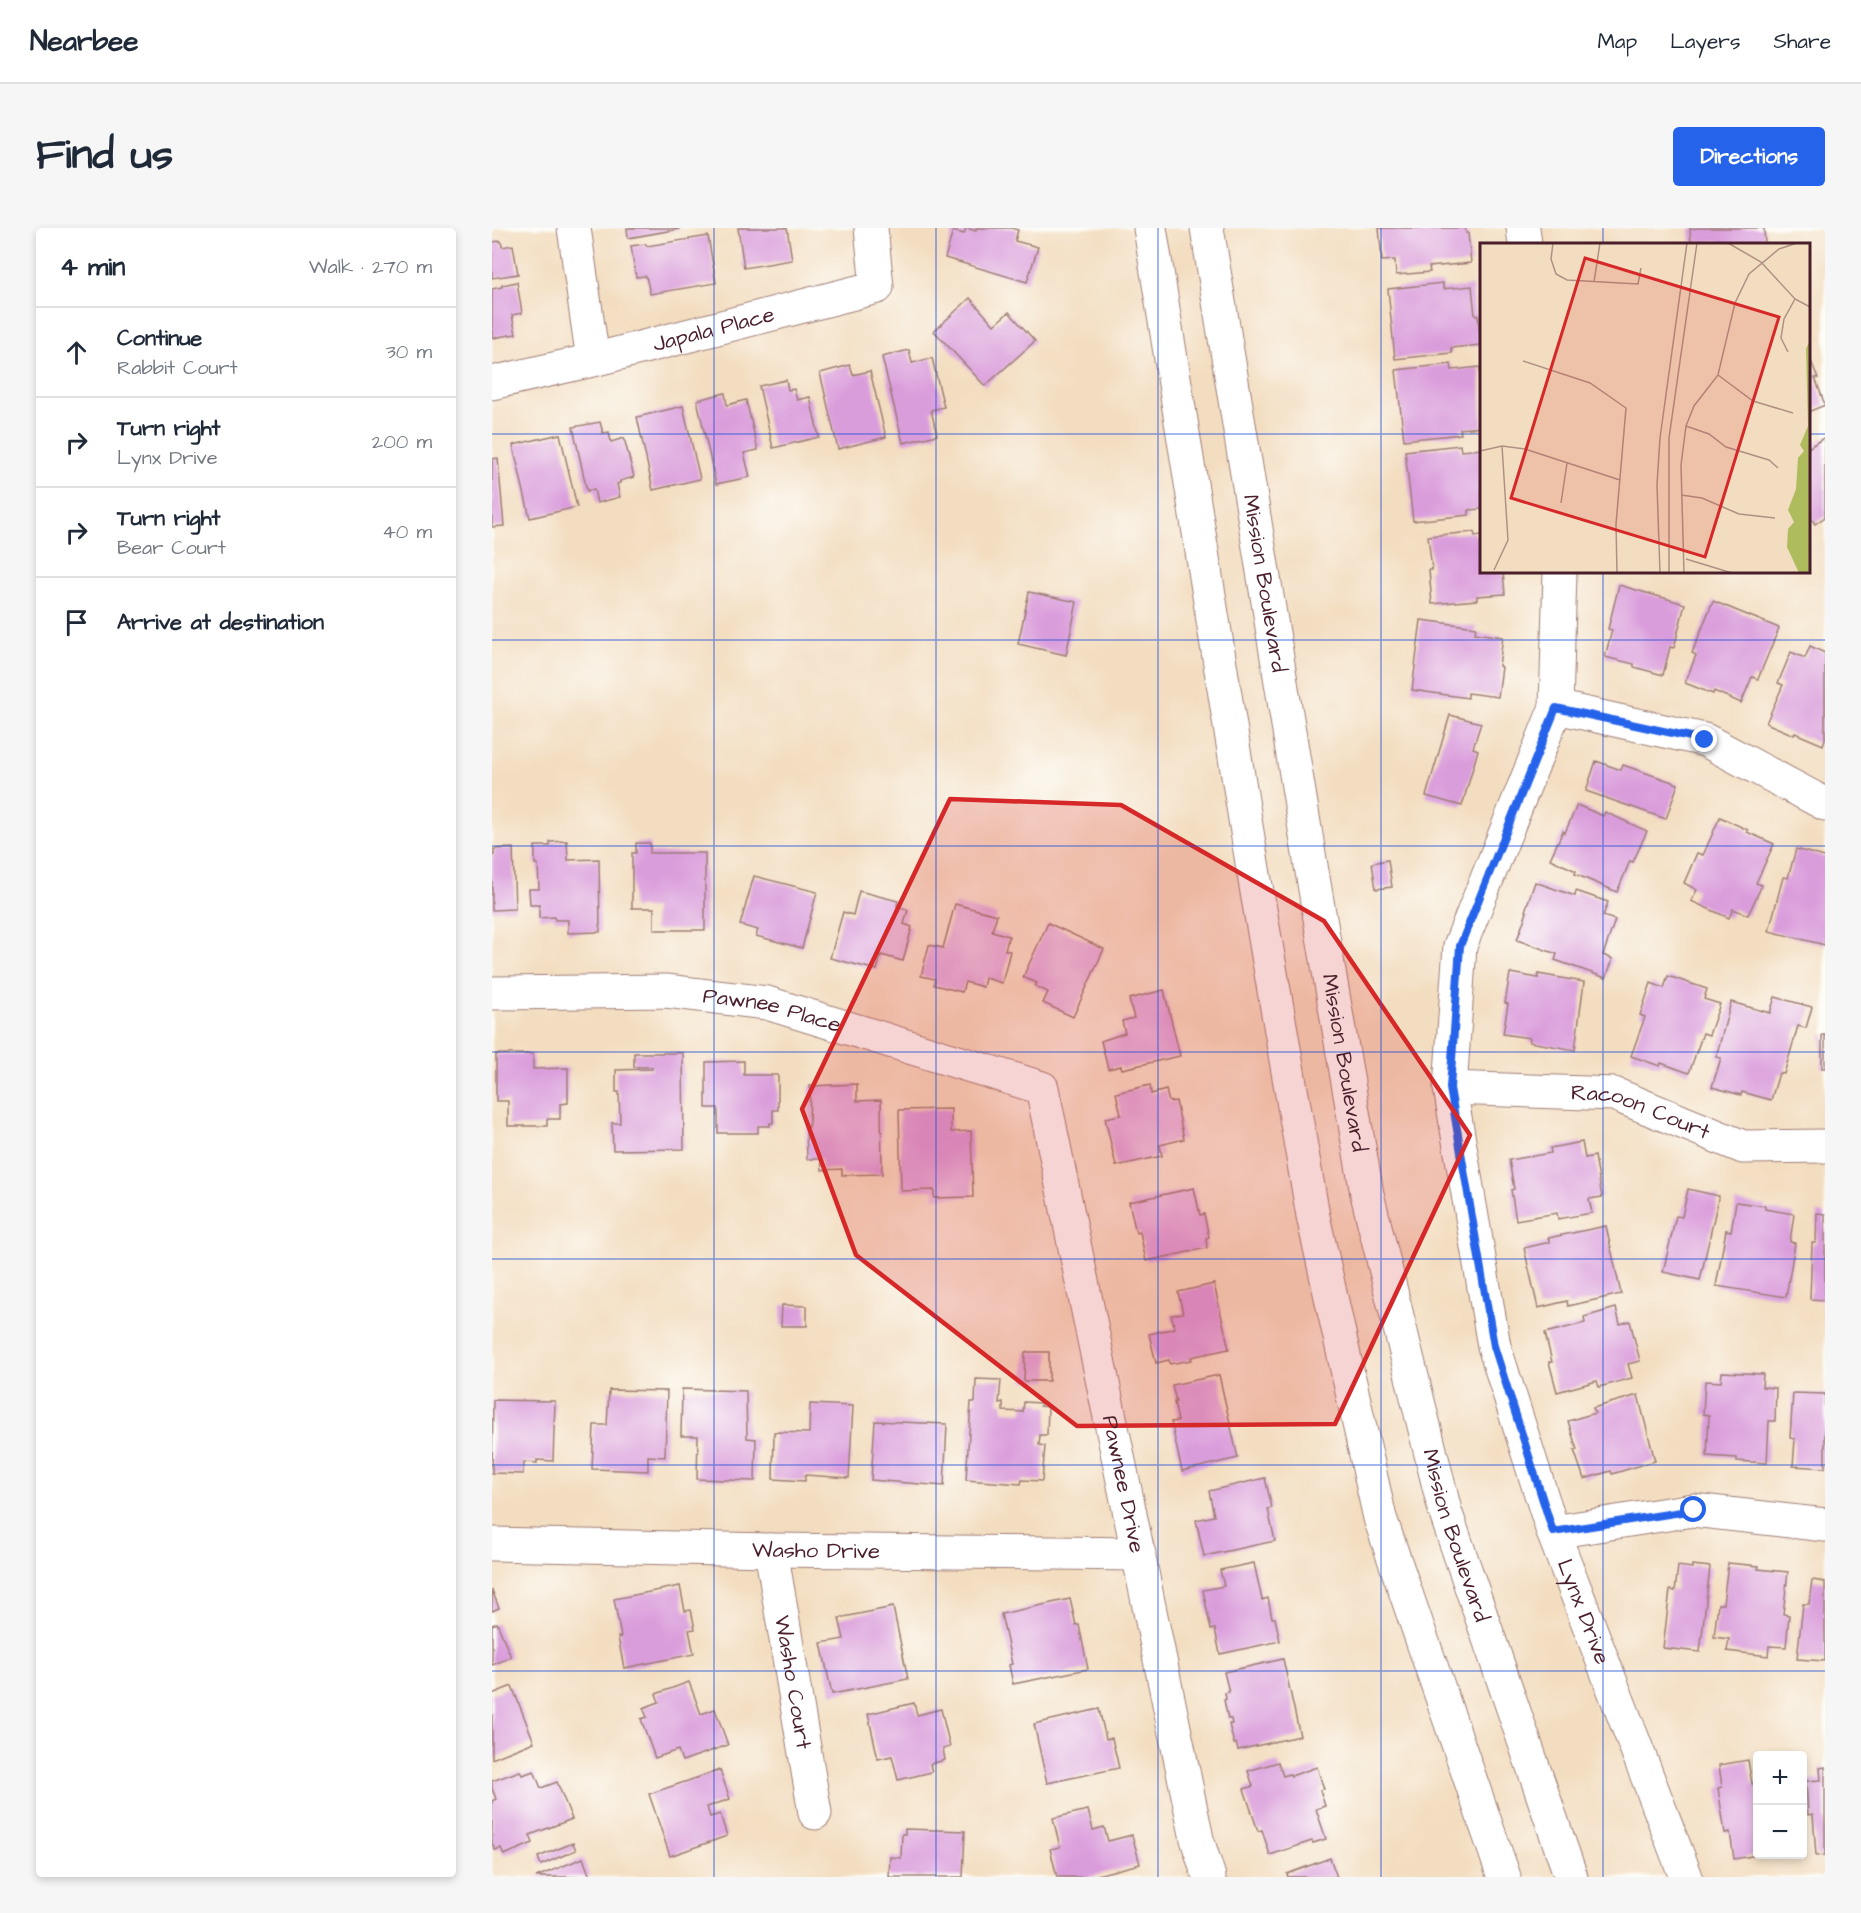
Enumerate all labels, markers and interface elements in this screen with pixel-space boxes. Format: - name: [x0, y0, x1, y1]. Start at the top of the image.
- text: Nearbee: [30, 22, 138, 61]
- text: Map: [1597, 27, 1637, 56]
- text: Layers: [1670, 27, 1740, 56]
- text: Share: [1773, 27, 1831, 56]
- text: Find us: [36, 127, 173, 185]
- button: Directions: [1673, 127, 1825, 186]
- inset map: [1480, 243, 1810, 573]
- text: 4 min: [60, 249, 125, 285]
- text: Walk · 270 m: [309, 253, 432, 281]
- street label: Japala Place: [649, 299, 778, 360]
- text: Continue: [117, 323, 202, 354]
- icon: ahead: [60, 336, 93, 369]
- text: 30 m: [386, 338, 432, 366]
- text: Rabbit Court: [117, 354, 238, 382]
- text: Turn right: [117, 413, 220, 444]
- icon: right: [60, 426, 93, 459]
- text: 200 m: [372, 428, 432, 456]
- text: Lynx Drive: [117, 444, 217, 472]
- street label: Mission Boulevard: [1235, 492, 1295, 675]
- text: Turn right: [117, 503, 220, 534]
- icon: right: [60, 516, 93, 549]
- text: 40 m: [382, 518, 432, 546]
- text: Bear Court: [117, 534, 226, 562]
- icon: arrive: [60, 606, 93, 639]
- text: Arrive at destination: [117, 607, 324, 638]
- route end: [1691, 726, 1717, 752]
- street label: Mission Boulevard: [1314, 972, 1375, 1154]
- street label: Pawnee Place: [701, 980, 845, 1041]
- street label: Racoon Court: [1571, 1077, 1715, 1147]
- street label: Pawnee Drive: [1094, 1413, 1153, 1556]
- street label: Mission Boulevard: [1415, 1446, 1498, 1626]
- route start: [1680, 1496, 1706, 1522]
- street label: Washo Drive: [752, 1534, 880, 1567]
- street label: Lynx Drive: [1549, 1554, 1618, 1669]
- street label: Washo Court: [767, 1613, 820, 1751]
- map controls: [1753, 1751, 1807, 1859]
- button: +: [1753, 1751, 1807, 1805]
- button: −: [1753, 1805, 1807, 1859]

